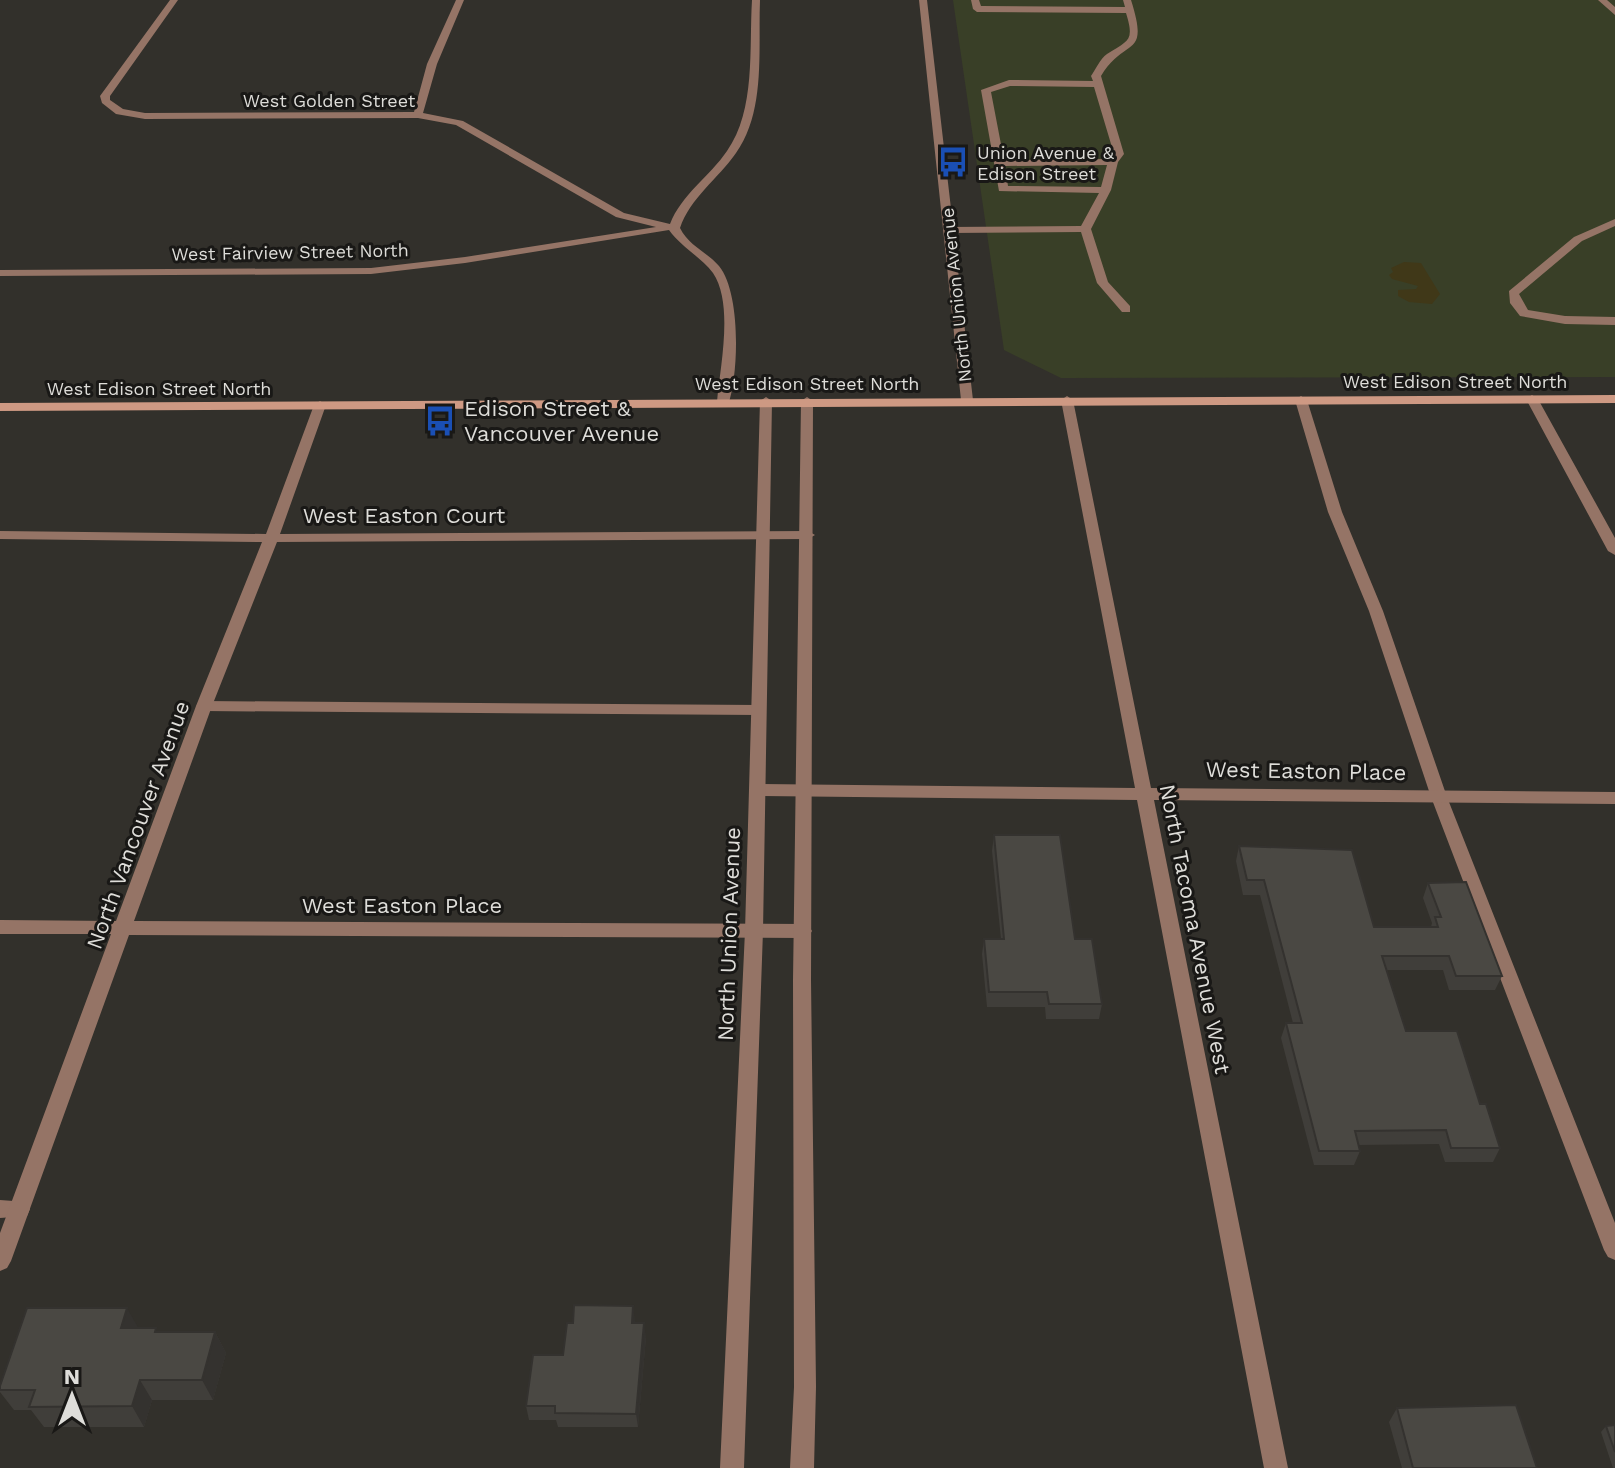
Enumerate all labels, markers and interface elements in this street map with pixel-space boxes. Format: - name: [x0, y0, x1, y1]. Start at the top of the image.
- street label: West Golden Street: [243, 90, 416, 111]
- place label: Union Avenue & Edison Street: [977, 142, 1115, 184]
- bus stop icon: Union Avenue & Edison Street: [936, 145, 970, 179]
- street label: North Union Avenue: [936, 207, 976, 383]
- street label: West Fairview Street North: [171, 239, 409, 265]
- street label: West Edison Street North: [1343, 371, 1567, 392]
- street label: West Edison Street North: [695, 373, 919, 394]
- street label: West Edison Street North: [47, 378, 271, 399]
- place label: Edison Street & Vancouver Avenue: [464, 396, 659, 446]
- bus stop icon: Edison Street & Vancouver Avenue: [423, 404, 457, 438]
- street label: West Easton Court: [303, 503, 505, 528]
- street label: North Vancouver Avenue: [81, 698, 195, 952]
- street label: West Easton Place: [1205, 757, 1407, 785]
- street label: North Tacoma Avenue West: [1155, 782, 1235, 1076]
- street label: North Union Avenue: [713, 827, 745, 1041]
- street label: West Easton Place: [302, 893, 502, 918]
- north arrow: [32, 1356, 112, 1436]
- text: N: [64, 1364, 80, 1389]

